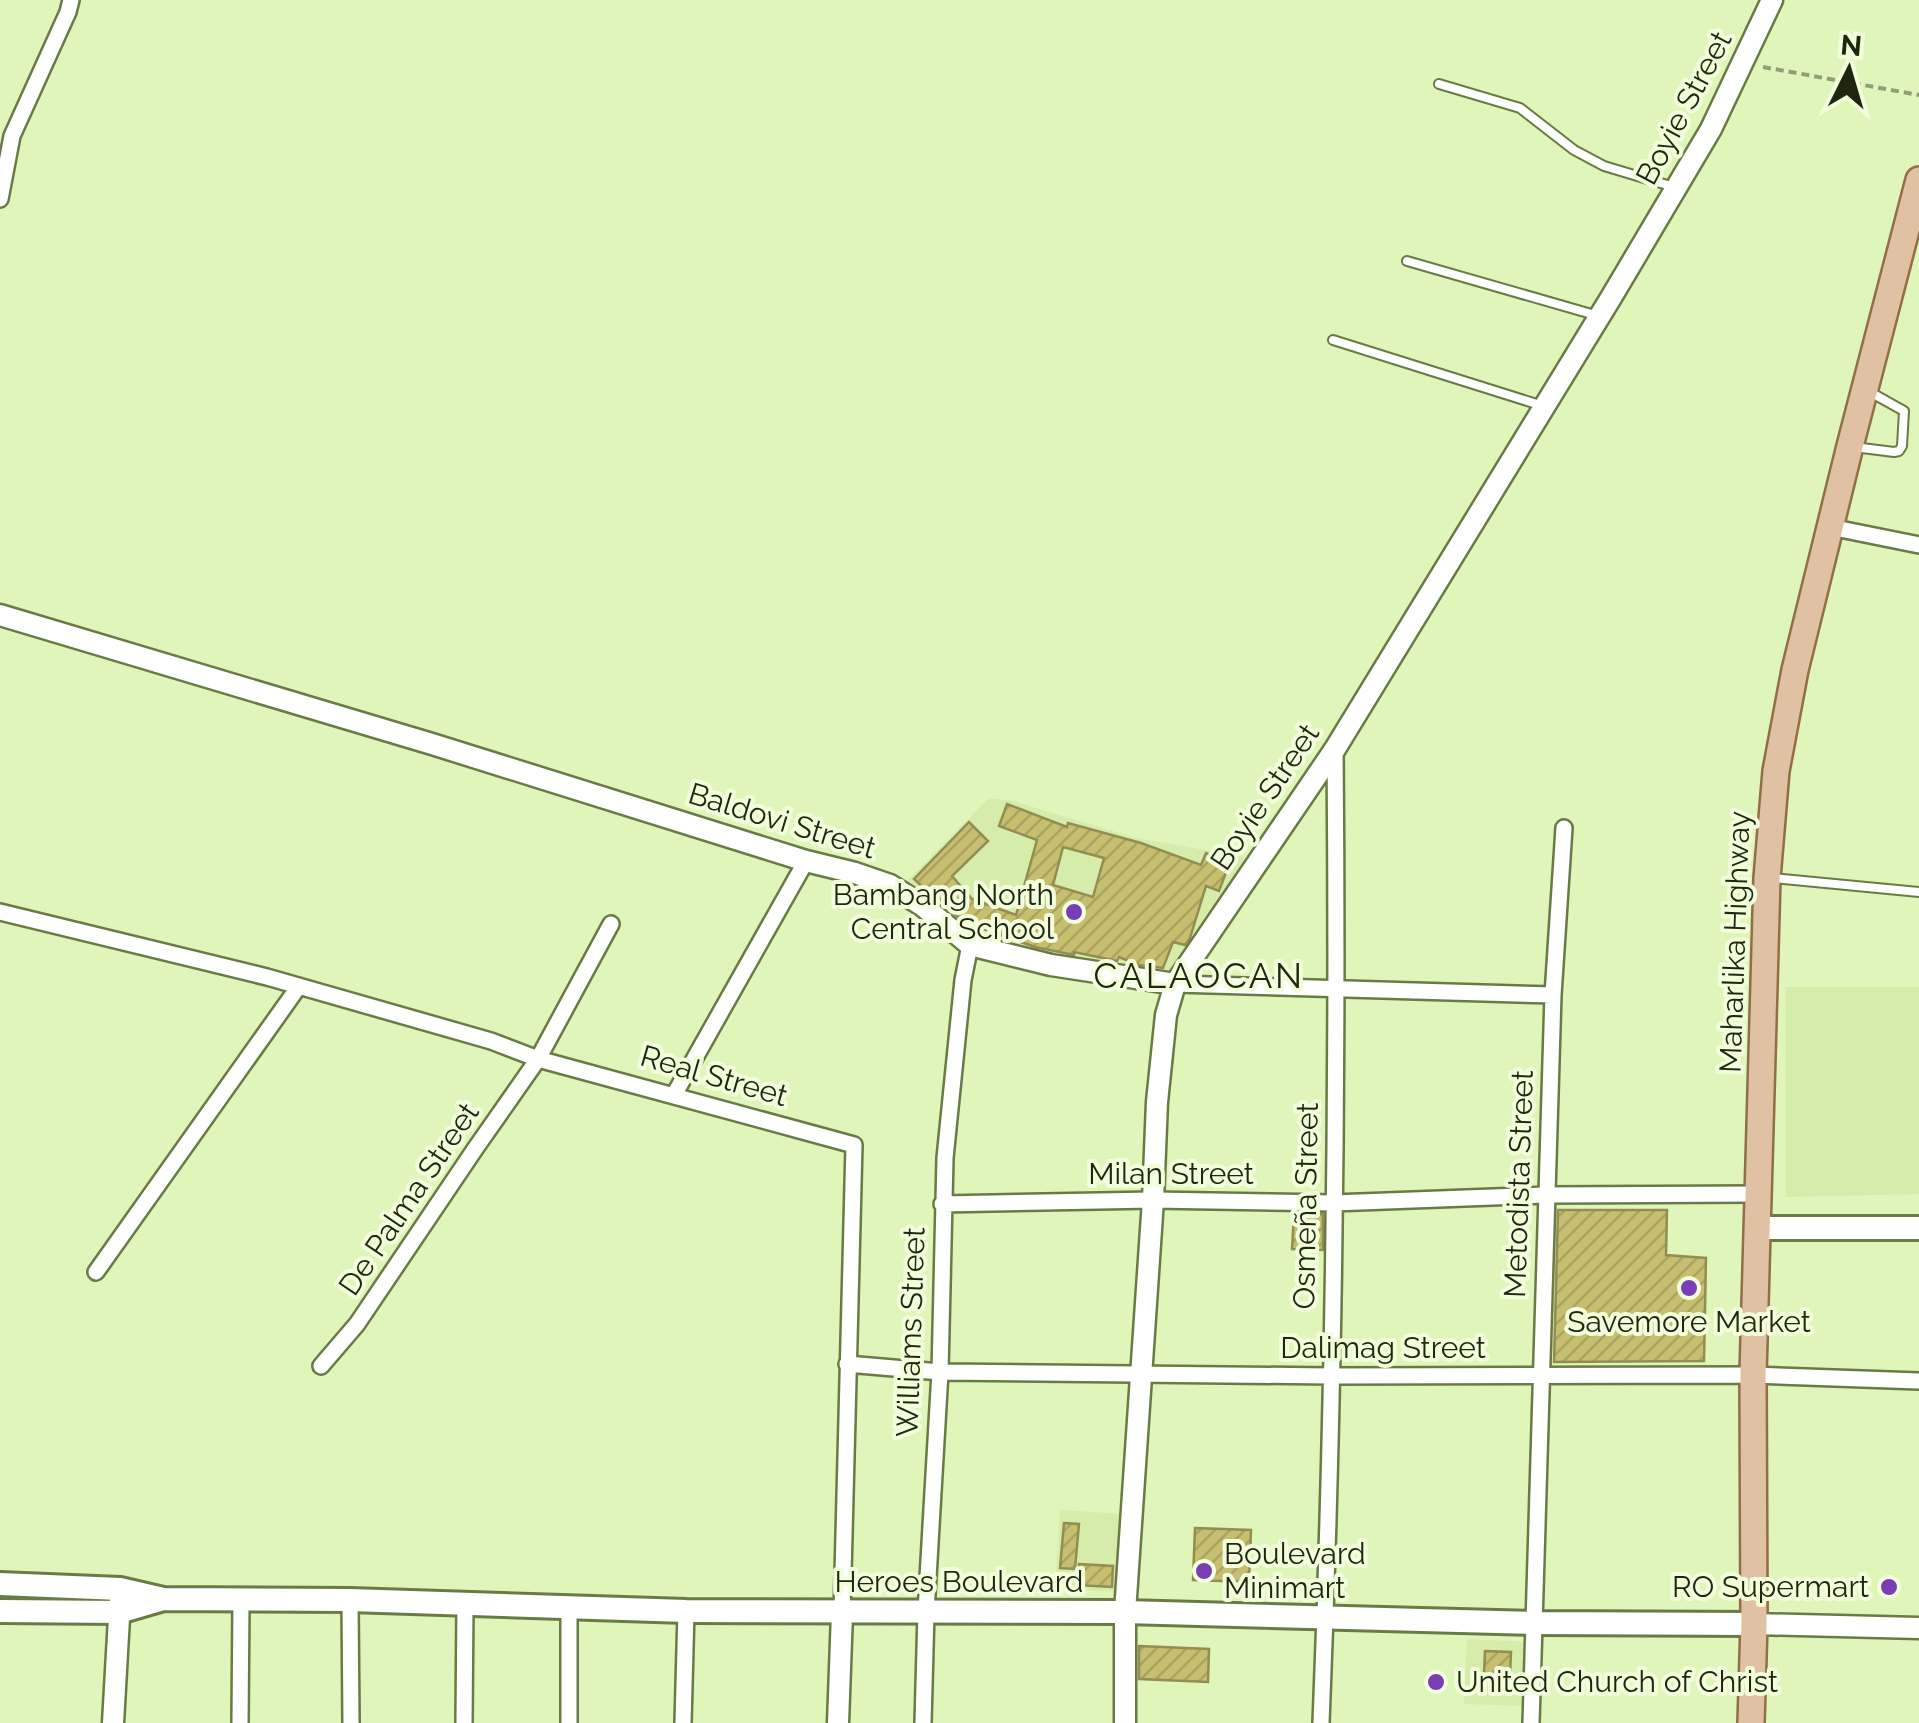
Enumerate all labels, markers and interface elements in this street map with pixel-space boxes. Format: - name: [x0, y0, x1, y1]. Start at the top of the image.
- north arrow: [1799, 20, 1899, 120]
- street label: Boyie Street: [1629, 25, 1739, 190]
- text: N: [1839, 28, 1863, 63]
- street label: Boyie Street: [1203, 717, 1326, 876]
- street label: Baldovi Street: [684, 775, 880, 866]
- street label: Maharlika Highway: [1712, 810, 1757, 1073]
- place label: Bambang North Central School: [833, 877, 1055, 946]
- marker: Bambang North Central School: [1063, 901, 1085, 923]
- district label: CALAOCAN: [1093, 955, 1305, 996]
- street label: Real Street: [637, 1038, 792, 1113]
- street label: Metodista Street: [1497, 1069, 1540, 1299]
- street label: De Palma Street: [331, 1096, 486, 1302]
- street label: Osmeña Street: [1286, 1102, 1325, 1310]
- street label: Milan Street: [1088, 1156, 1254, 1191]
- street label: Williams Street: [889, 1226, 932, 1438]
- marker: Savemore Market: [1678, 1277, 1700, 1299]
- place label: Savemore Market: [1567, 1304, 1811, 1339]
- street label: Dalimag Street: [1280, 1330, 1486, 1365]
- place label: Boulevard Minimart: [1224, 1536, 1366, 1605]
- marker: Boulevard Minimart: [1193, 1560, 1215, 1582]
- street label: Heroes Boulevard: [835, 1564, 1083, 1599]
- place label: RO Supermart: [1672, 1569, 1869, 1604]
- marker: RO Supermart: [1878, 1576, 1900, 1598]
- place label: United Church of Christ: [1456, 1664, 1778, 1699]
- marker: United Church of Christ: [1425, 1671, 1447, 1693]

